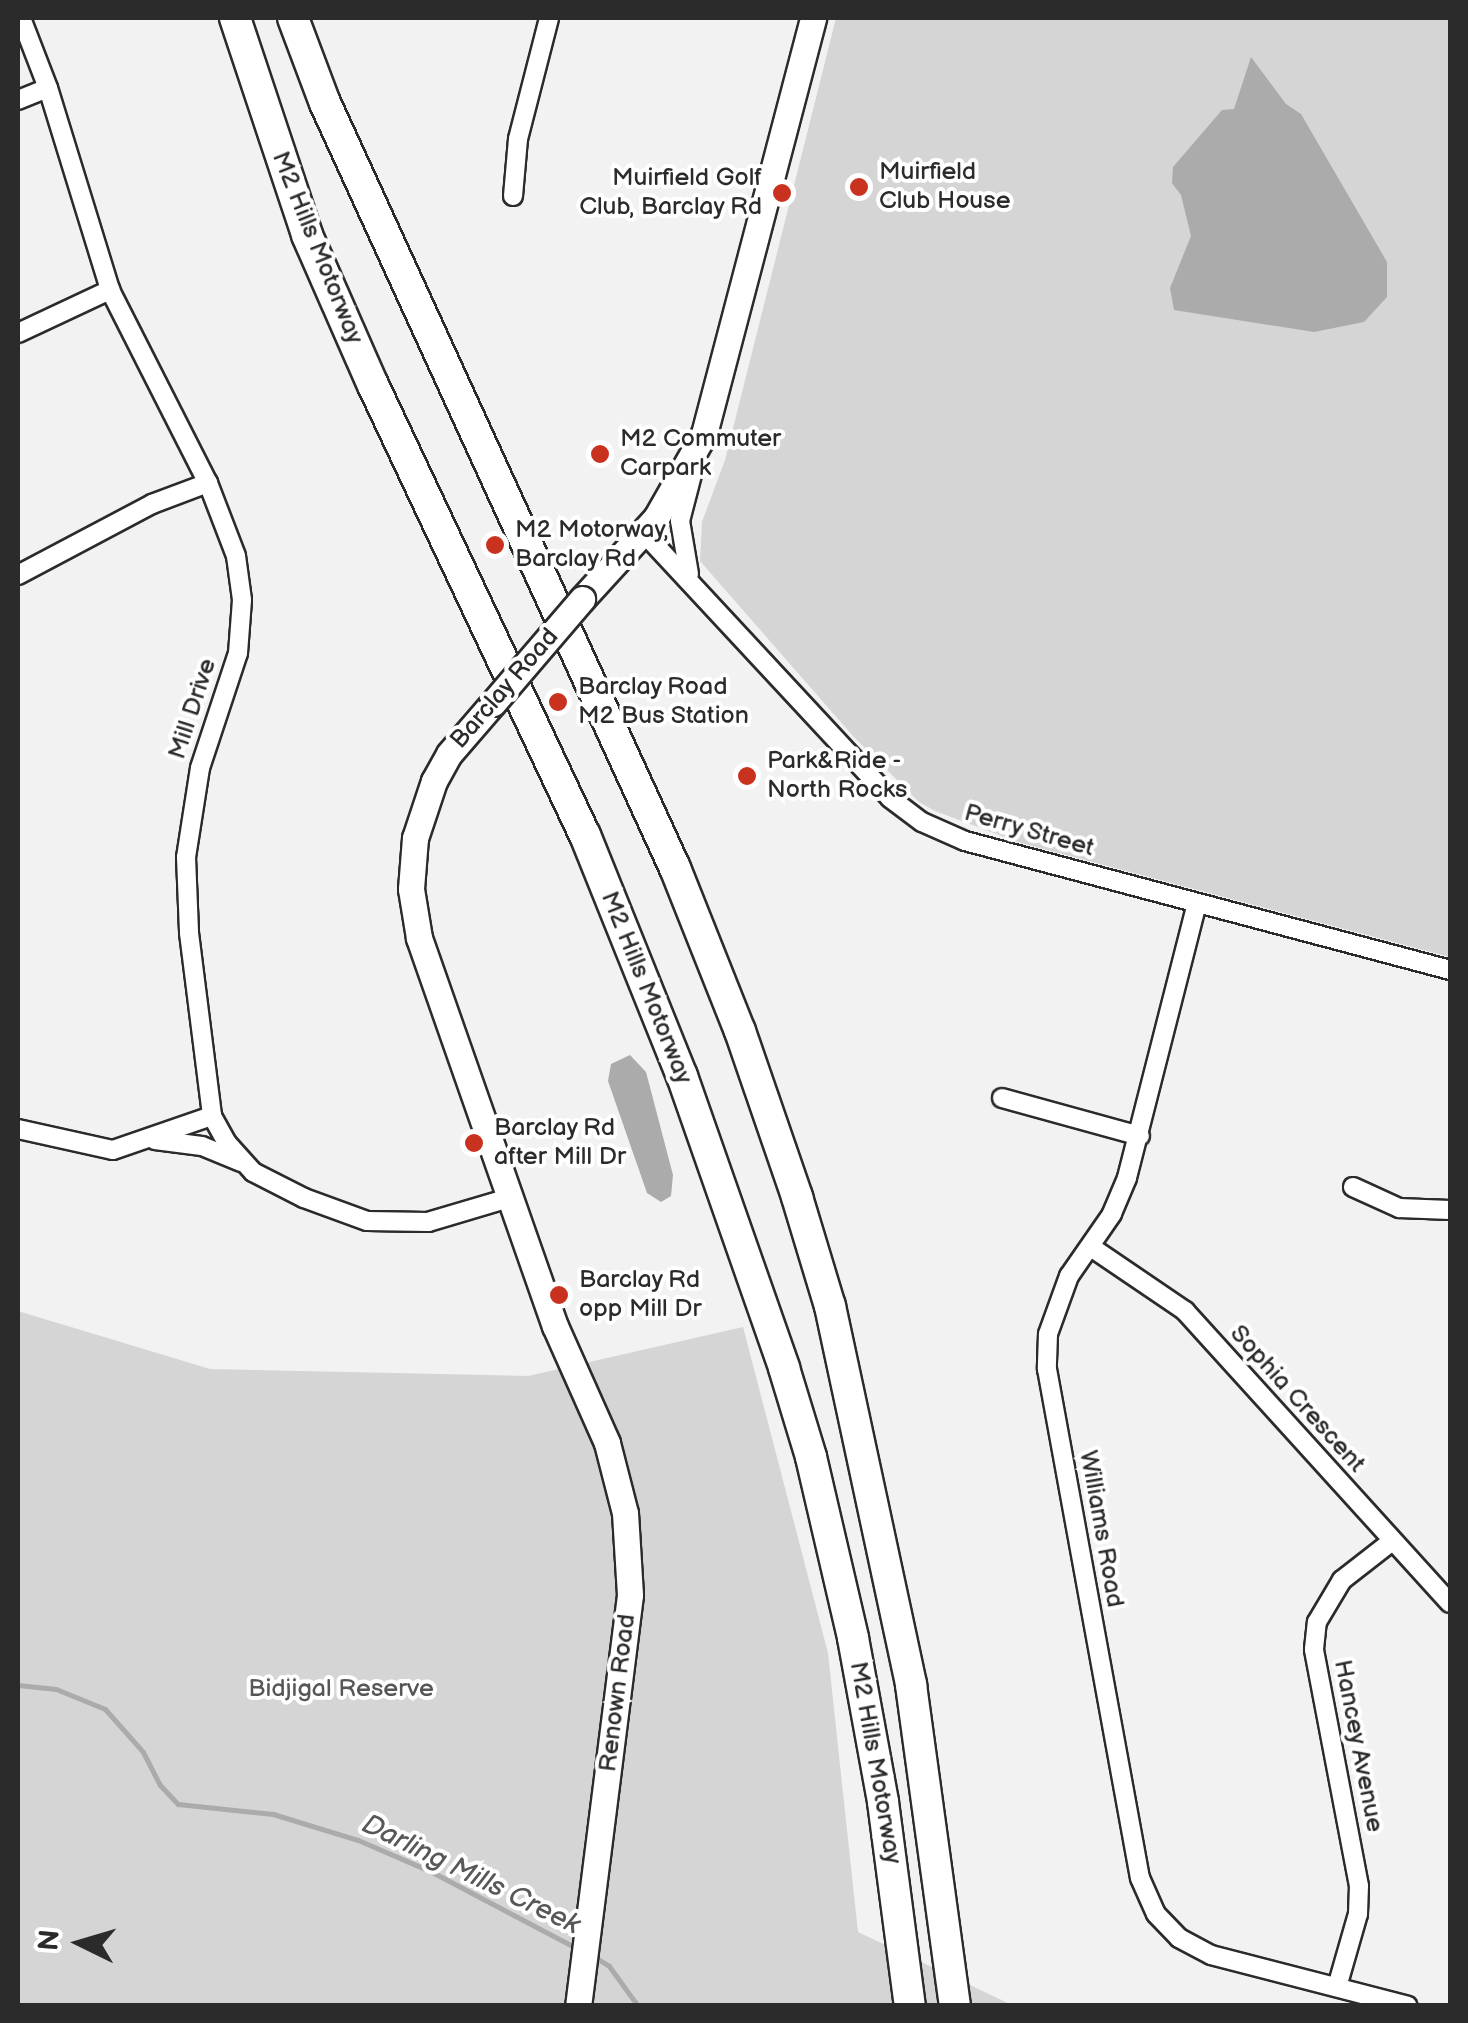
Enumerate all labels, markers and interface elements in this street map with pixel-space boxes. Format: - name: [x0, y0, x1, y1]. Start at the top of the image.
- street label: M2 Hills Motorway: [265, 147, 369, 349]
- place label: Muirfield Club House: [879, 158, 1010, 217]
- place label: Muirfield Golf Club, Barclay Rd: [578, 164, 762, 223]
- marker: Muirfield Club House: [848, 176, 870, 198]
- marker: Muirfield Golf Club, Barclay Rd: [771, 182, 793, 204]
- place label: M2 Commuter Carpark: [620, 425, 781, 484]
- marker: M2 Commuter Carpark: [589, 443, 611, 465]
- place label: M2 Motorway, Barclay Rd: [515, 516, 668, 575]
- marker: M2 Motorway, Barclay Rd: [484, 534, 506, 556]
- street label: Barclay Road: [444, 622, 566, 756]
- street label: Mill Drive: [163, 655, 223, 763]
- place label: Barclay Road M2 Bus Station: [578, 673, 749, 732]
- marker: Barclay Road M2 Bus Station: [547, 691, 569, 713]
- place label: Park&Ride - North Rocks: [767, 747, 907, 806]
- marker: Park&Ride - North Rocks: [736, 765, 758, 787]
- street label: Perry Street: [960, 798, 1098, 864]
- street label: M2 Hills Motorway: [594, 887, 698, 1089]
- place label: Barclay Rd after Mill Dr: [494, 1114, 626, 1173]
- marker: Barclay Rd after Mill Dr: [463, 1132, 485, 1154]
- place label: Barclay Rd opp Mill Dr: [579, 1266, 702, 1325]
- marker: Barclay Rd opp Mill Dr: [548, 1284, 570, 1306]
- street label: Sophia Crescent: [1223, 1319, 1371, 1479]
- street label: Williams Road: [1072, 1448, 1130, 1610]
- street label: Renown Road: [593, 1612, 643, 1774]
- street label: Hancey Avenue: [1326, 1657, 1390, 1835]
- street label: M2 Hills Motorway: [842, 1659, 908, 1867]
- park label: Bidjigal Reserve: [248, 1674, 434, 1704]
- water label: Darling Mills Creek: [356, 1808, 586, 1942]
- north arrow: [30, 1893, 130, 1993]
- text: N: [32, 1928, 67, 1952]

